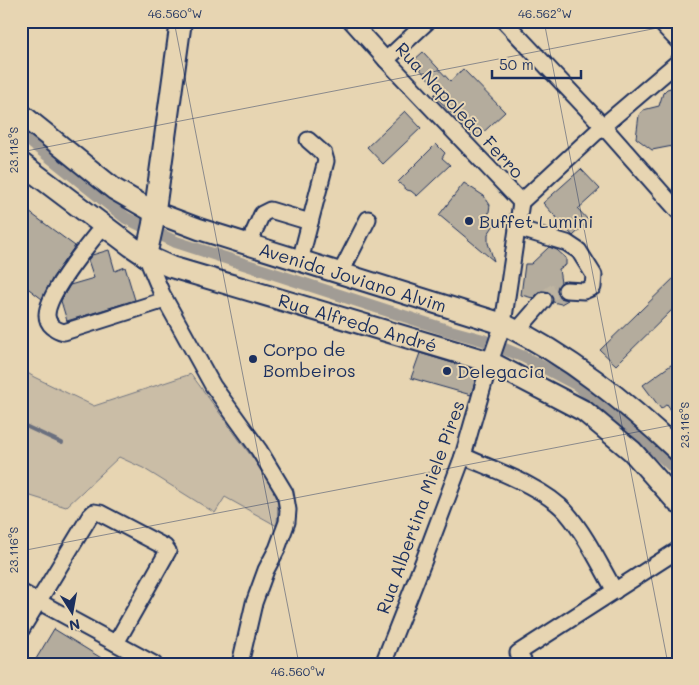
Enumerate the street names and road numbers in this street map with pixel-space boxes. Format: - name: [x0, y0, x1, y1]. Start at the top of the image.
- street label: Rua Napoleão Ferro: [391, 37, 530, 183]
- street label: Avenida Joviano Alvim: [256, 237, 450, 318]
- street label: Rua Alfredo André: [275, 288, 440, 358]
- street label: Rua Albertina Miele Pires: [370, 397, 470, 617]

